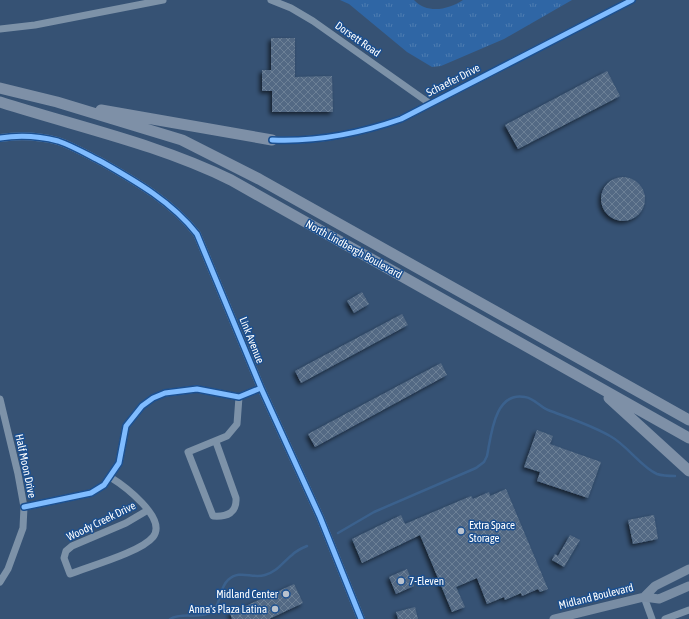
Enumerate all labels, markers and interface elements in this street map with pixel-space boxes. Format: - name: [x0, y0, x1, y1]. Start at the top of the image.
- street label: Dorsett Road: [333, 19, 383, 59]
- street label: Schaefer Drive: [424, 61, 482, 99]
- street label: North Lindbergh Boulevard: [304, 218, 404, 280]
- street label: Link Avenue: [237, 315, 267, 365]
- street label: Half Moon Drive: [13, 433, 39, 499]
- street label: Woody Creek Drive: [65, 499, 137, 543]
- place label: Extra Space Storage: [469, 519, 515, 544]
- marker: Extra Space Storage: [456, 526, 466, 536]
- place label: 7-Eleven: [409, 575, 444, 587]
- marker: 7-Eleven: [396, 576, 406, 586]
- street label: Midland Boulevard: [557, 581, 635, 611]
- place label: Midland Center: [216, 588, 279, 600]
- marker: Midland Center: [281, 589, 291, 599]
- place label: Anna's Plaza Latina: [189, 603, 267, 615]
- marker: Anna's Plaza Latina: [270, 604, 280, 614]

